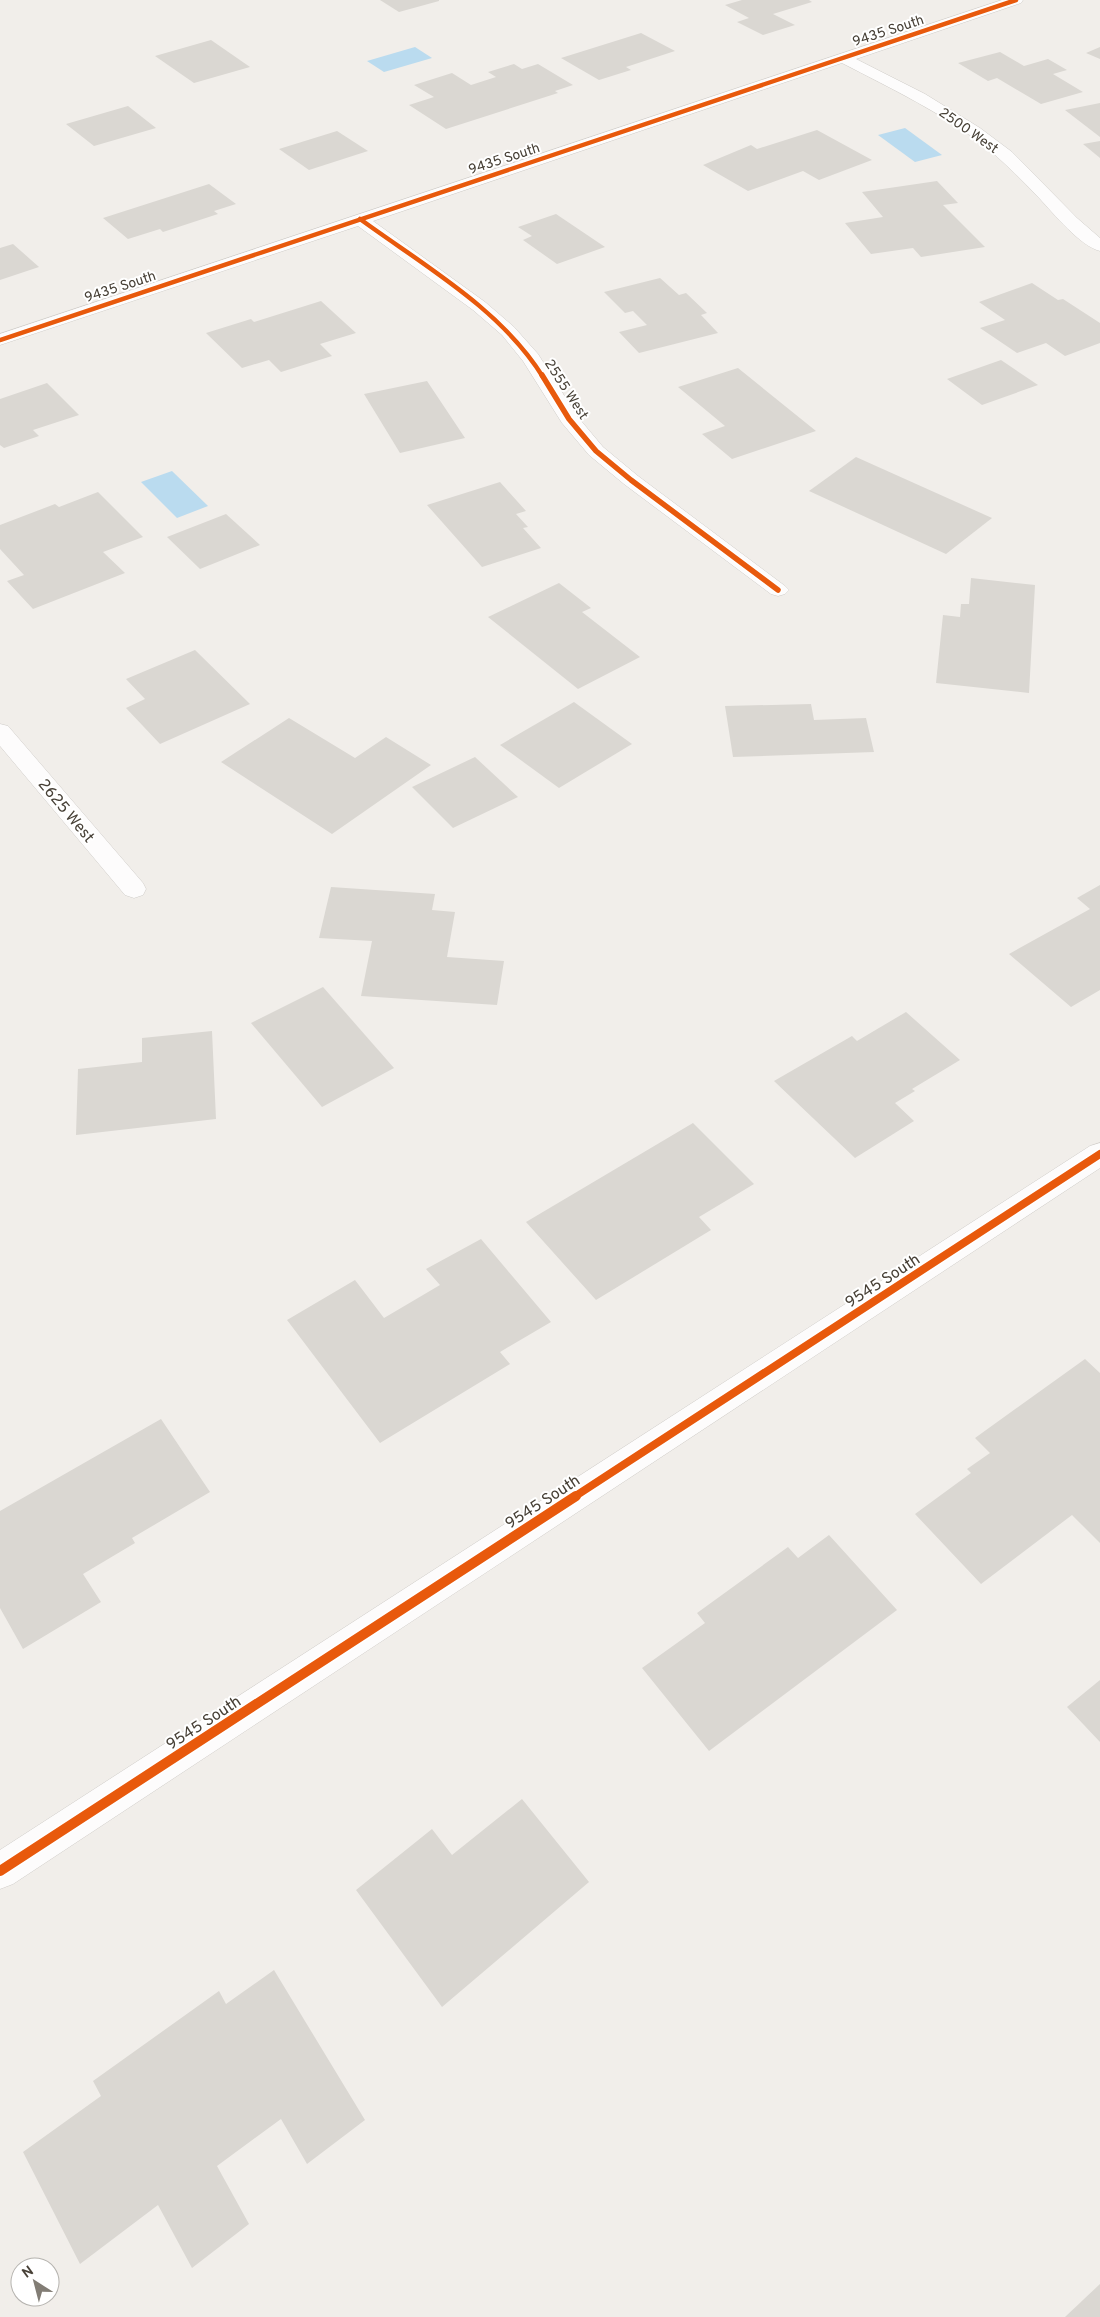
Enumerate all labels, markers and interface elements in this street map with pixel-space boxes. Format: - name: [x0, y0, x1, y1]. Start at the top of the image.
- street label: 9435 South: [851, 12, 926, 51]
- street label: 2500 West: [935, 105, 1001, 158]
- street label: 9435 South: [467, 140, 542, 179]
- street label: 9435 South: [83, 268, 158, 307]
- street label: 2555 West: [540, 357, 591, 423]
- street label: 2625 West: [33, 775, 98, 847]
- street label: 9545 South: [842, 1250, 924, 1313]
- street label: 9545 South: [502, 1471, 584, 1534]
- street label: 9545 South: [163, 1692, 245, 1755]
- north arrow: [10, 2257, 60, 2307]
- text: N: [19, 2263, 37, 2283]

